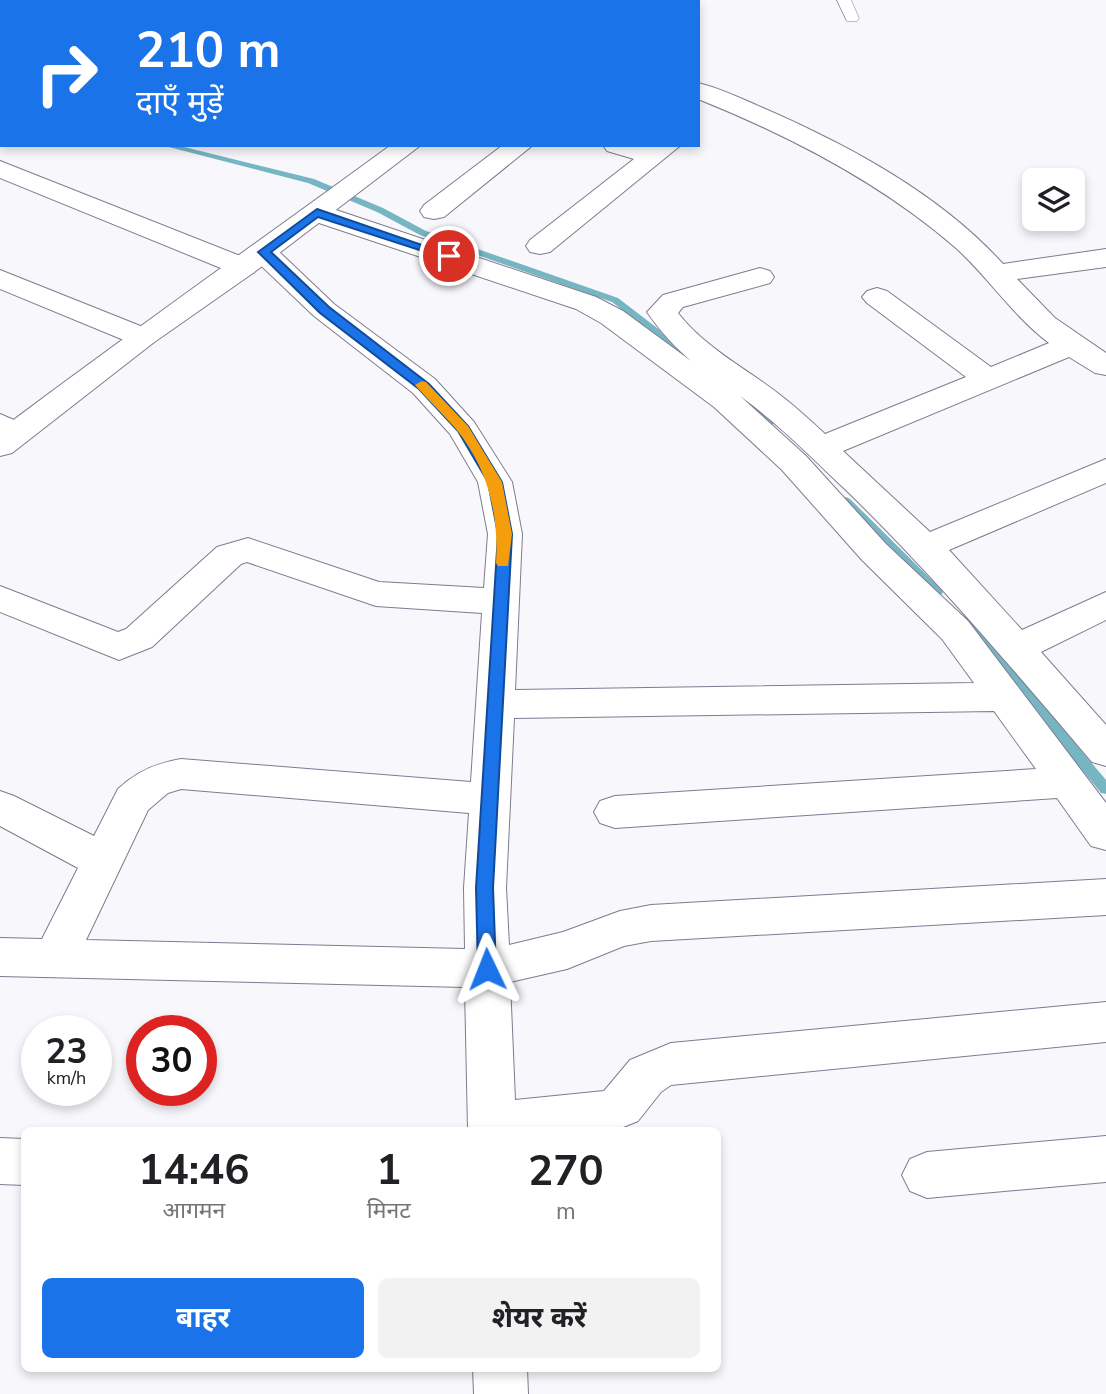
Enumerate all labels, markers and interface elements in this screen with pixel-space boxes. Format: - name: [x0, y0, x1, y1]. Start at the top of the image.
- text: 210 m: [136, 17, 280, 84]
- icon: right: [21, 28, 112, 119]
- text: दाएँ मुड़ें: [136, 81, 223, 124]
- map controls: [1022, 168, 1085, 231]
- button: layers: [1022, 168, 1085, 231]
- pin: [419, 226, 479, 286]
- icon: arrive: [430, 237, 468, 275]
- position arrow: [450, 932, 524, 1006]
- speed limit sign: 30: [126, 1015, 217, 1106]
- text: 23: [45, 1028, 88, 1075]
- text: km/h: [47, 1066, 86, 1090]
- text: 14:46: [138, 1142, 249, 1199]
- text: 1: [376, 1142, 401, 1199]
- text: 270: [528, 1143, 604, 1200]
- text: आगमन: [162, 1195, 225, 1226]
- text: मिनट: [367, 1195, 411, 1226]
- text: m: [556, 1196, 576, 1227]
- button: बाहर: [42, 1278, 364, 1358]
- button: शेयर करें: [378, 1278, 700, 1358]

